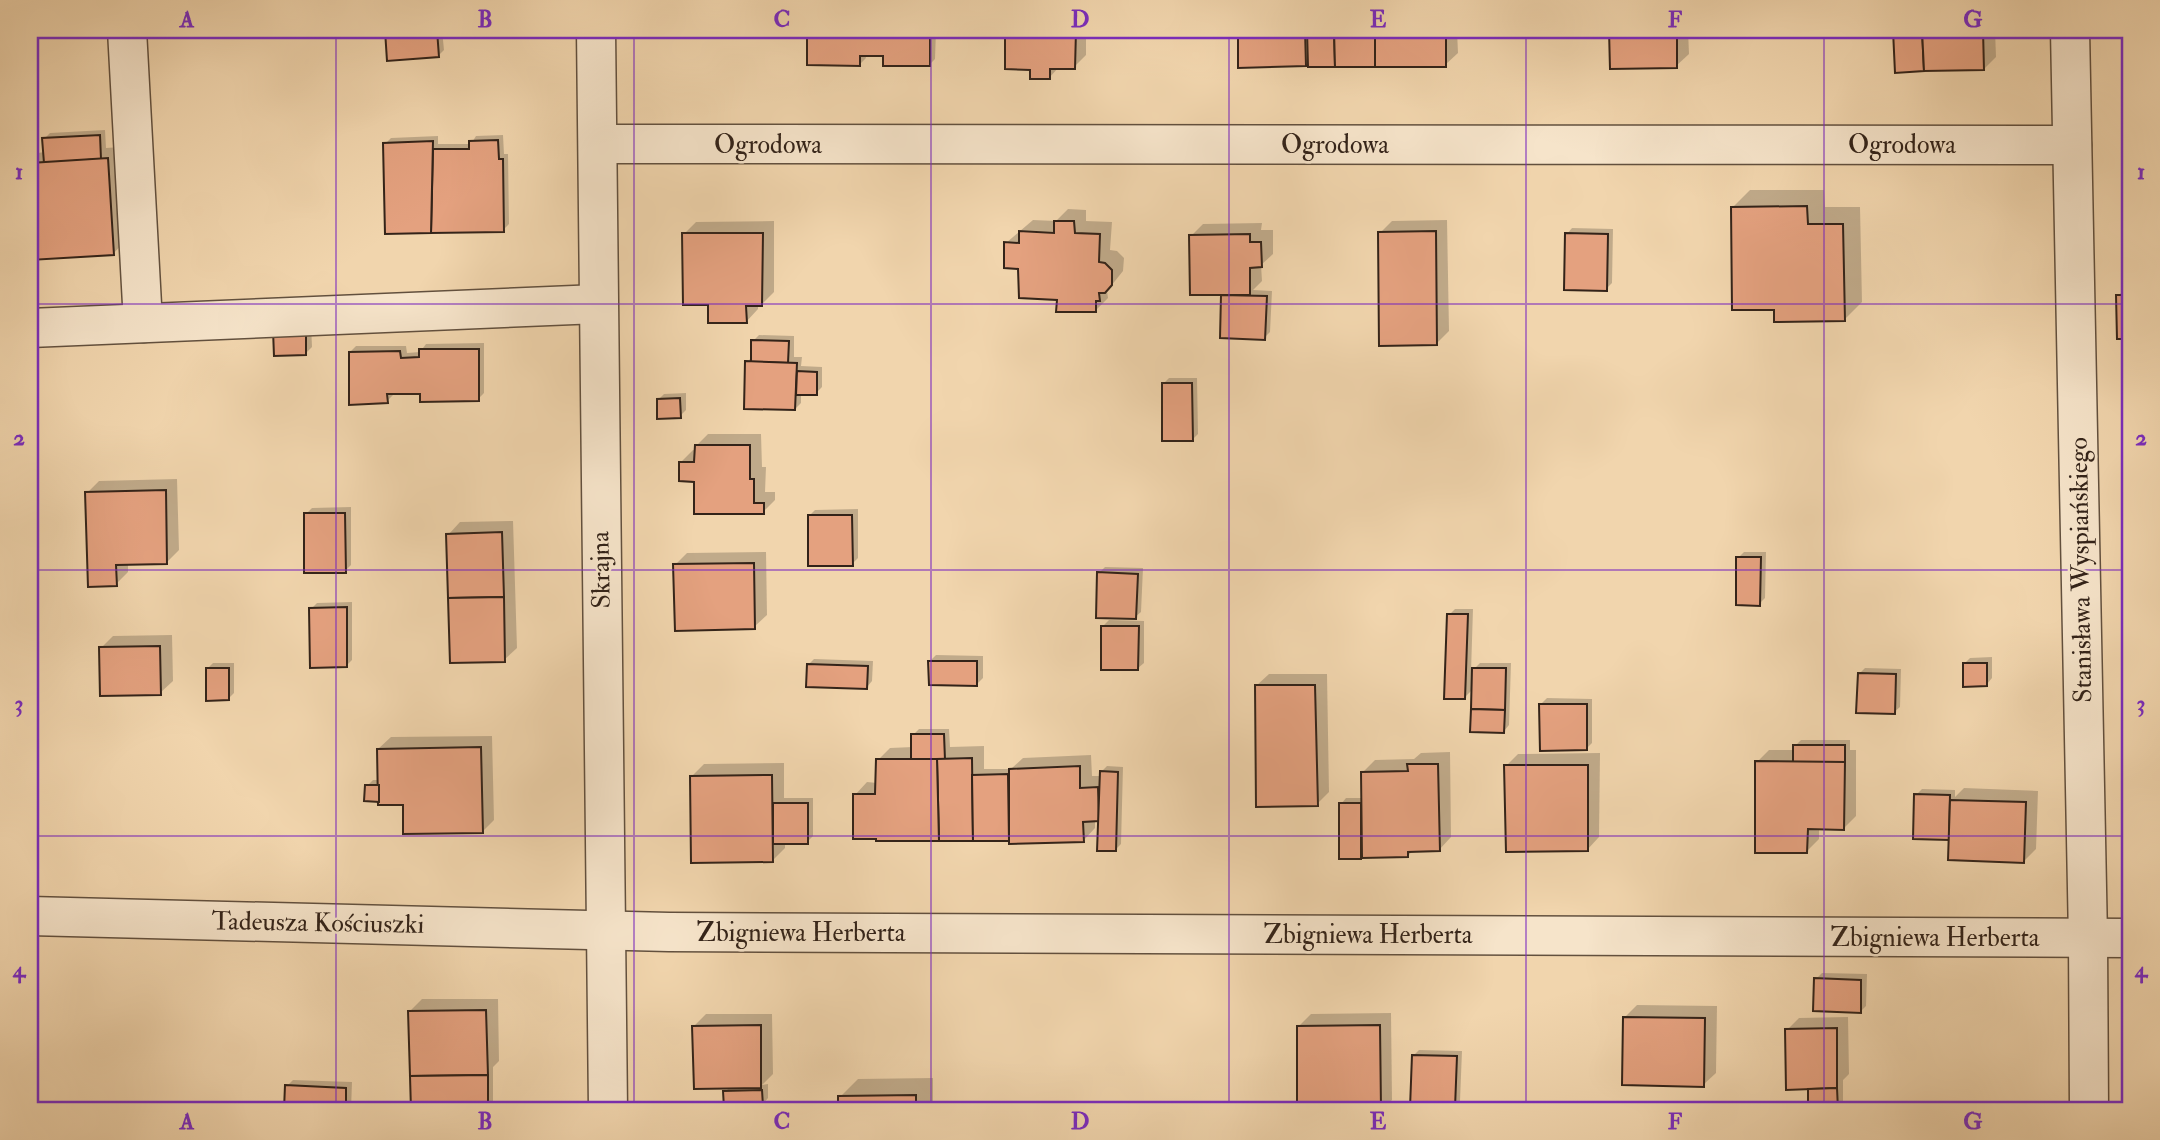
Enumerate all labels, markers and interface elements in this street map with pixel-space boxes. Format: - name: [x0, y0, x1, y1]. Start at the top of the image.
- text: A: [179, 5, 195, 34]
- text: B: [477, 5, 493, 34]
- text: C: [774, 5, 790, 34]
- text: D: [1071, 5, 1089, 34]
- text: E: [1370, 5, 1387, 34]
- text: F: [1668, 5, 1683, 34]
- text: G: [1963, 5, 1983, 34]
- street label: Ogrodowa: [714, 129, 822, 161]
- street label: Ogrodowa: [1281, 129, 1389, 161]
- street label: Ogrodowa: [1848, 129, 1956, 161]
- text: 1: [15, 157, 23, 186]
- text: 1: [2137, 157, 2145, 186]
- text: 2: [13, 423, 25, 452]
- text: 2: [2135, 423, 2147, 452]
- street label: Stanisława Wyspiańskiego: [2063, 437, 2100, 703]
- street label: Skrajna: [584, 531, 618, 609]
- text: 3: [15, 689, 23, 718]
- text: 3: [2137, 689, 2145, 718]
- street label: Tadeusza Kościuszki: [211, 905, 425, 941]
- street label: Zbigniewa Herberta: [696, 917, 906, 949]
- street label: Zbigniewa Herberta: [1263, 919, 1473, 951]
- street label: Zbigniewa Herberta: [1830, 922, 2040, 954]
- text: 4: [12, 955, 27, 984]
- text: 4: [2134, 955, 2149, 984]
- text: A: [179, 1107, 195, 1136]
- text: B: [477, 1107, 493, 1136]
- text: C: [774, 1107, 790, 1136]
- text: D: [1071, 1107, 1089, 1136]
- text: E: [1370, 1107, 1387, 1136]
- text: F: [1668, 1107, 1683, 1136]
- text: G: [1963, 1107, 1983, 1136]

